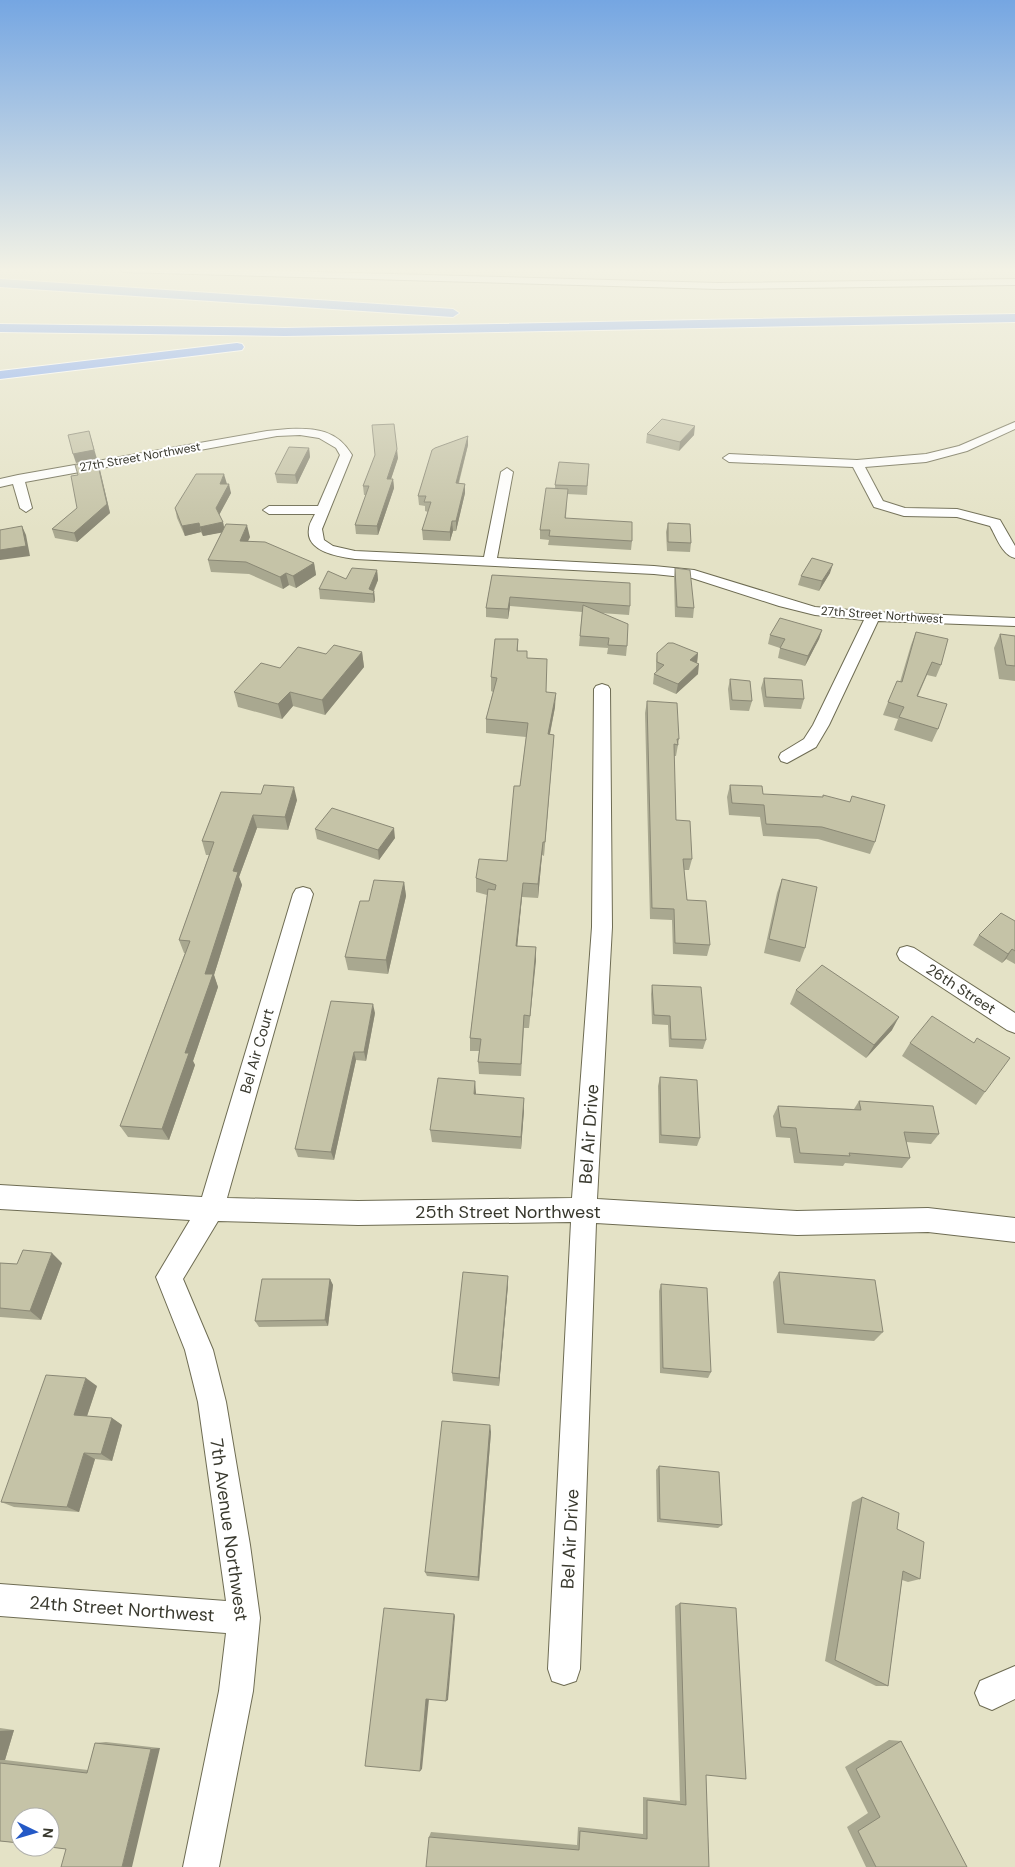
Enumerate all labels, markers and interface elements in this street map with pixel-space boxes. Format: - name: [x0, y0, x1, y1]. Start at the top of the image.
- street label: 27th Street Northwest: [78, 438, 202, 476]
- street label: 27th Street Northwest: [820, 603, 944, 627]
- street label: 26th Street: [922, 959, 1000, 1019]
- street label: Bel Air Court: [235, 1006, 279, 1096]
- street label: Bel Air Drive: [574, 1083, 604, 1185]
- street label: 25th Street Northwest: [415, 1200, 601, 1224]
- street label: 7th Avenue Northwest: [204, 1437, 254, 1623]
- street label: Bel Air Drive: [555, 1488, 585, 1590]
- street label: 24th Street Northwest: [29, 1591, 215, 1627]
- north arrow: [10, 1807, 60, 1857]
- text: N: [39, 1827, 57, 1839]

